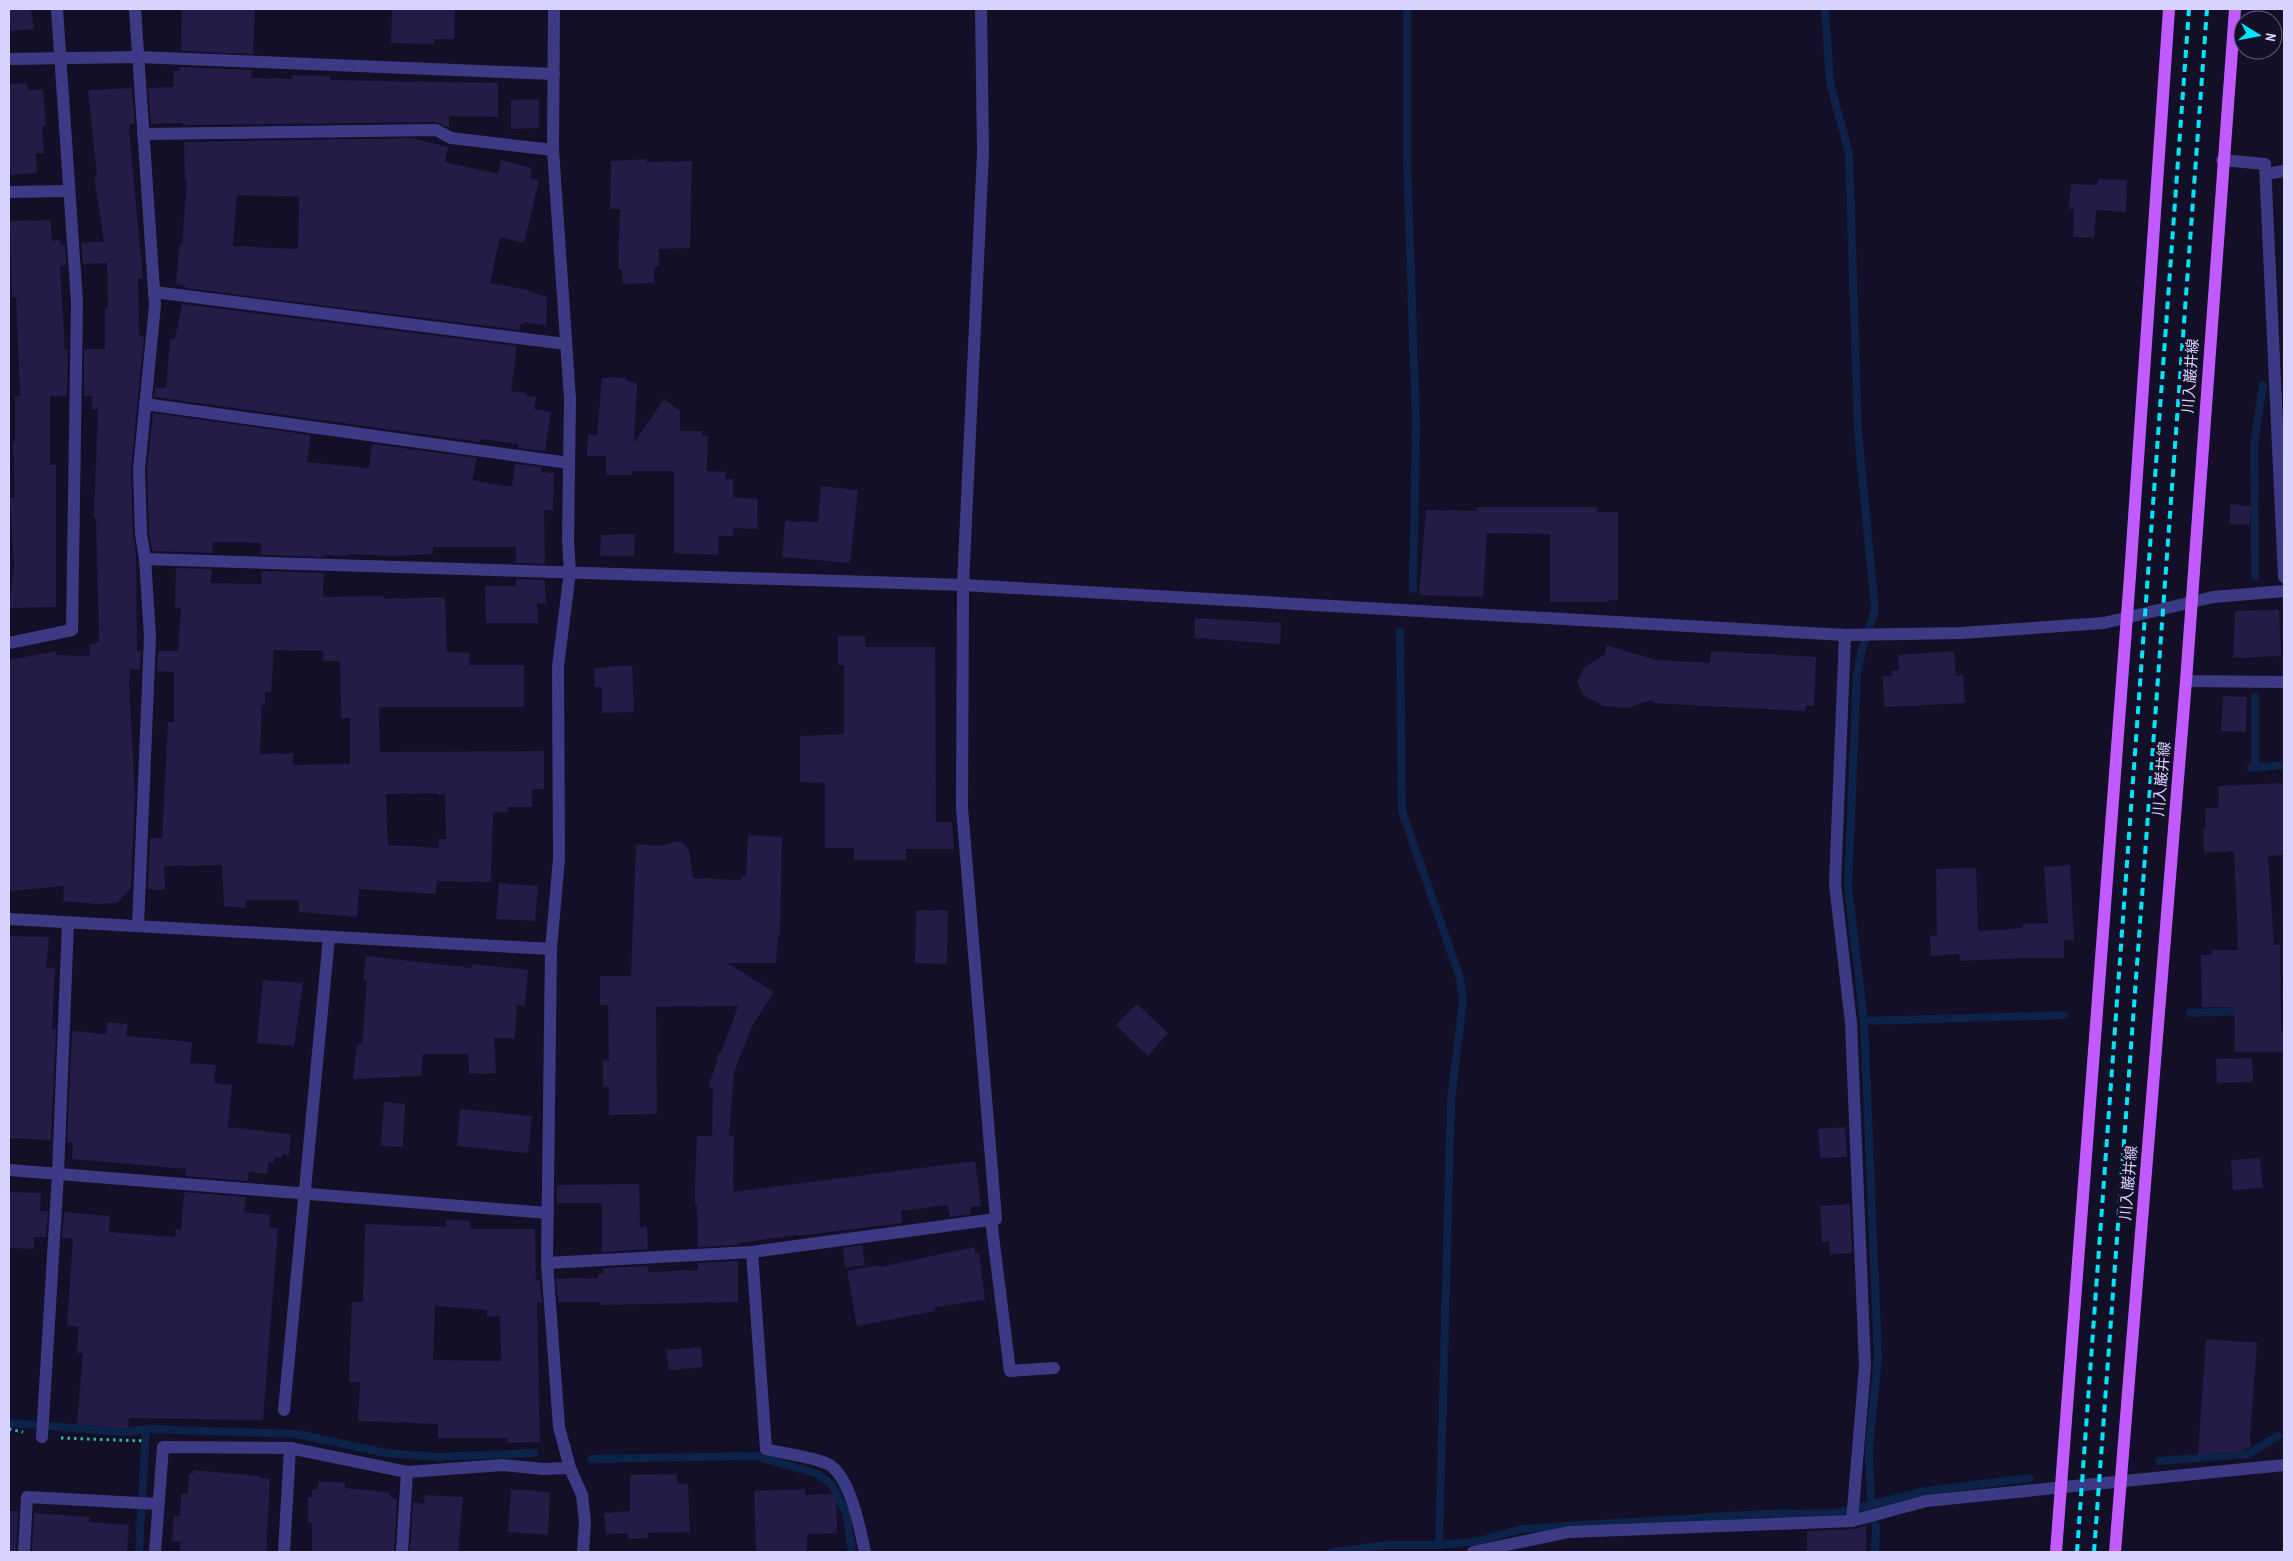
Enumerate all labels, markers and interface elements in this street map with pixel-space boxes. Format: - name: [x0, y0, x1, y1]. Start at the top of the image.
- north arrow: [2233, 10, 2283, 60]
- text: N: [2261, 32, 2280, 43]
- street label: 川入巌井線: [2178, 338, 2202, 414]
- street label: 川入巌井線: [2148, 741, 2174, 817]
- street label: 川入巌井線: [2115, 1145, 2141, 1221]

